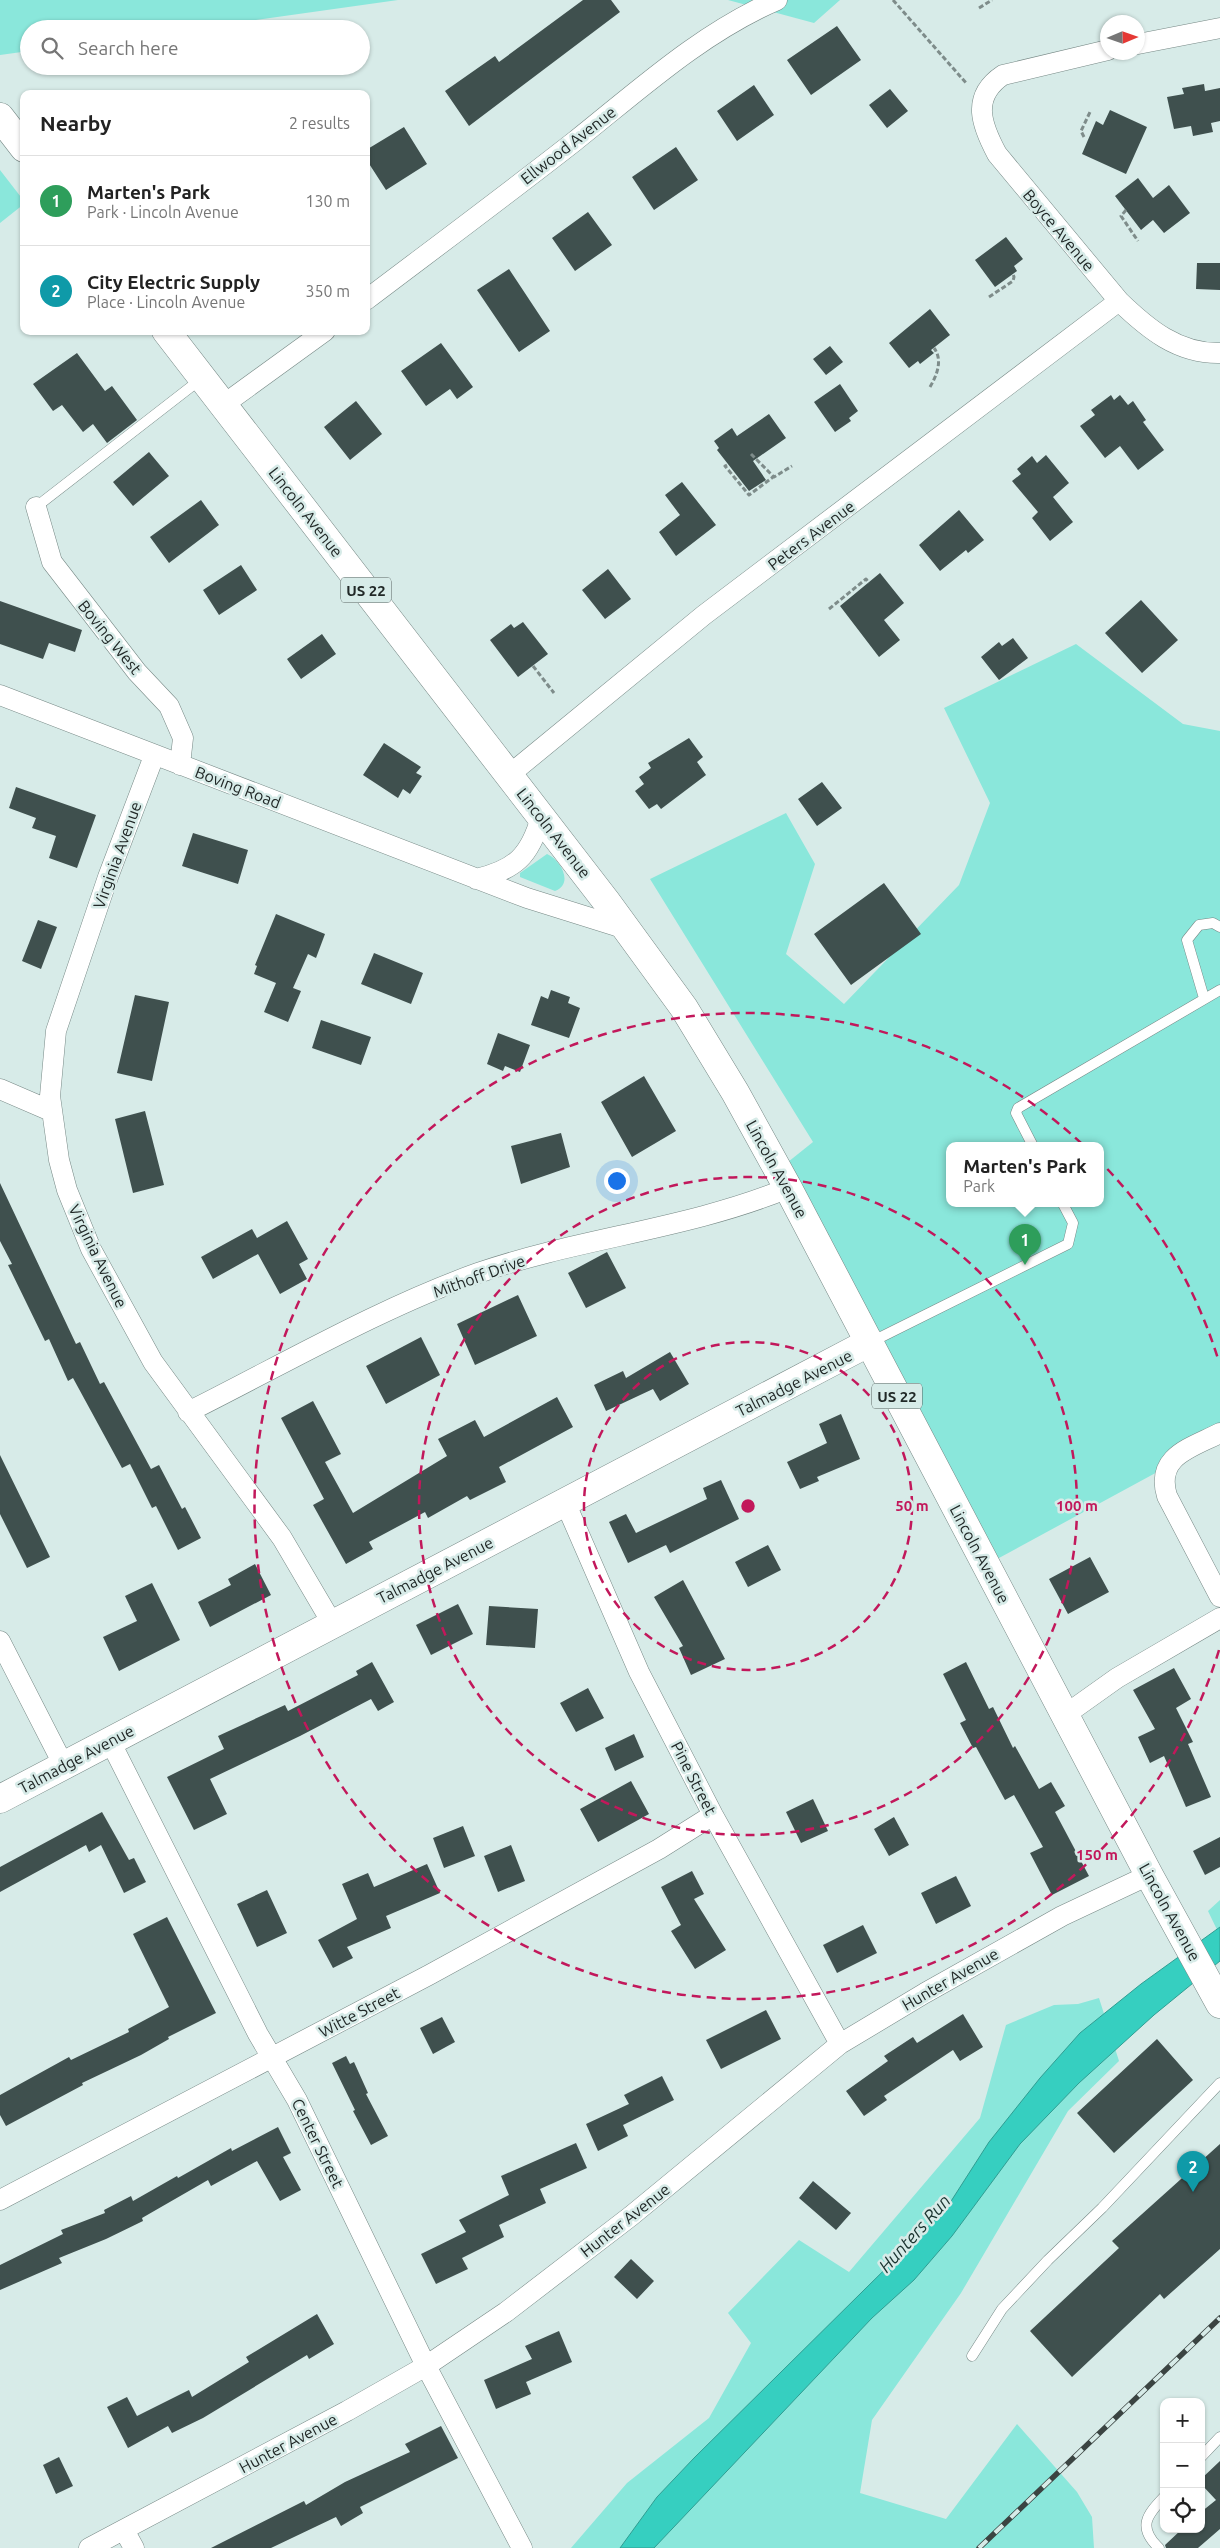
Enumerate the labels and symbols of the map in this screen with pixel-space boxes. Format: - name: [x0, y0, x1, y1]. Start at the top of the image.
- north arrow: [1100, 15, 1145, 60]
- street label: Ellwood Avenue: [517, 102, 619, 188]
- street label: Boyce Avenue: [1020, 186, 1098, 274]
- street label: Lincoln Avenue: [265, 464, 347, 560]
- street label: Peters Avenue: [764, 497, 858, 573]
- road number: US 22: [341, 578, 391, 602]
- street label: Boving West: [75, 596, 146, 678]
- street label: Boving Road: [193, 762, 283, 812]
- street label: Lincoln Avenue: [513, 785, 595, 881]
- street label: Virginia Avenue: [89, 799, 145, 911]
- street label: Lincoln Avenue: [743, 1117, 811, 1221]
- your location: [604, 1168, 630, 1194]
- street label: Virginia Avenue: [65, 1201, 131, 1311]
- pin: 1: [1009, 1224, 1041, 1265]
- street label: Mithoff Drive: [431, 1251, 527, 1301]
- street label: Talmadge Avenue: [733, 1346, 855, 1420]
- road number: US 22: [872, 1384, 922, 1408]
- centre of rings: [739, 1497, 757, 1515]
- text: 50 m: [895, 1497, 929, 1514]
- text: 100 m: [1056, 1497, 1098, 1514]
- street label: Lincoln Avenue: [947, 1502, 1013, 1606]
- street label: Talmadge Avenue: [374, 1533, 496, 1607]
- street label: Talmadge Avenue: [15, 1721, 137, 1797]
- street label: Pine Street: [668, 1738, 720, 1818]
- text: 150 m: [1076, 1846, 1118, 1863]
- street label: Lincoln Avenue: [1136, 1860, 1204, 1964]
- street label: Hunter Avenue: [899, 1944, 1001, 2014]
- street label: Witte Street: [316, 1983, 403, 2041]
- street label: Center Street: [289, 2095, 348, 2191]
- pin: 2: [1177, 2151, 1209, 2192]
- street label: Hunter Avenue: [577, 2180, 673, 2260]
- water label: Hunters Run: [874, 2190, 954, 2276]
- street label: Hunter Avenue: [236, 2410, 340, 2476]

